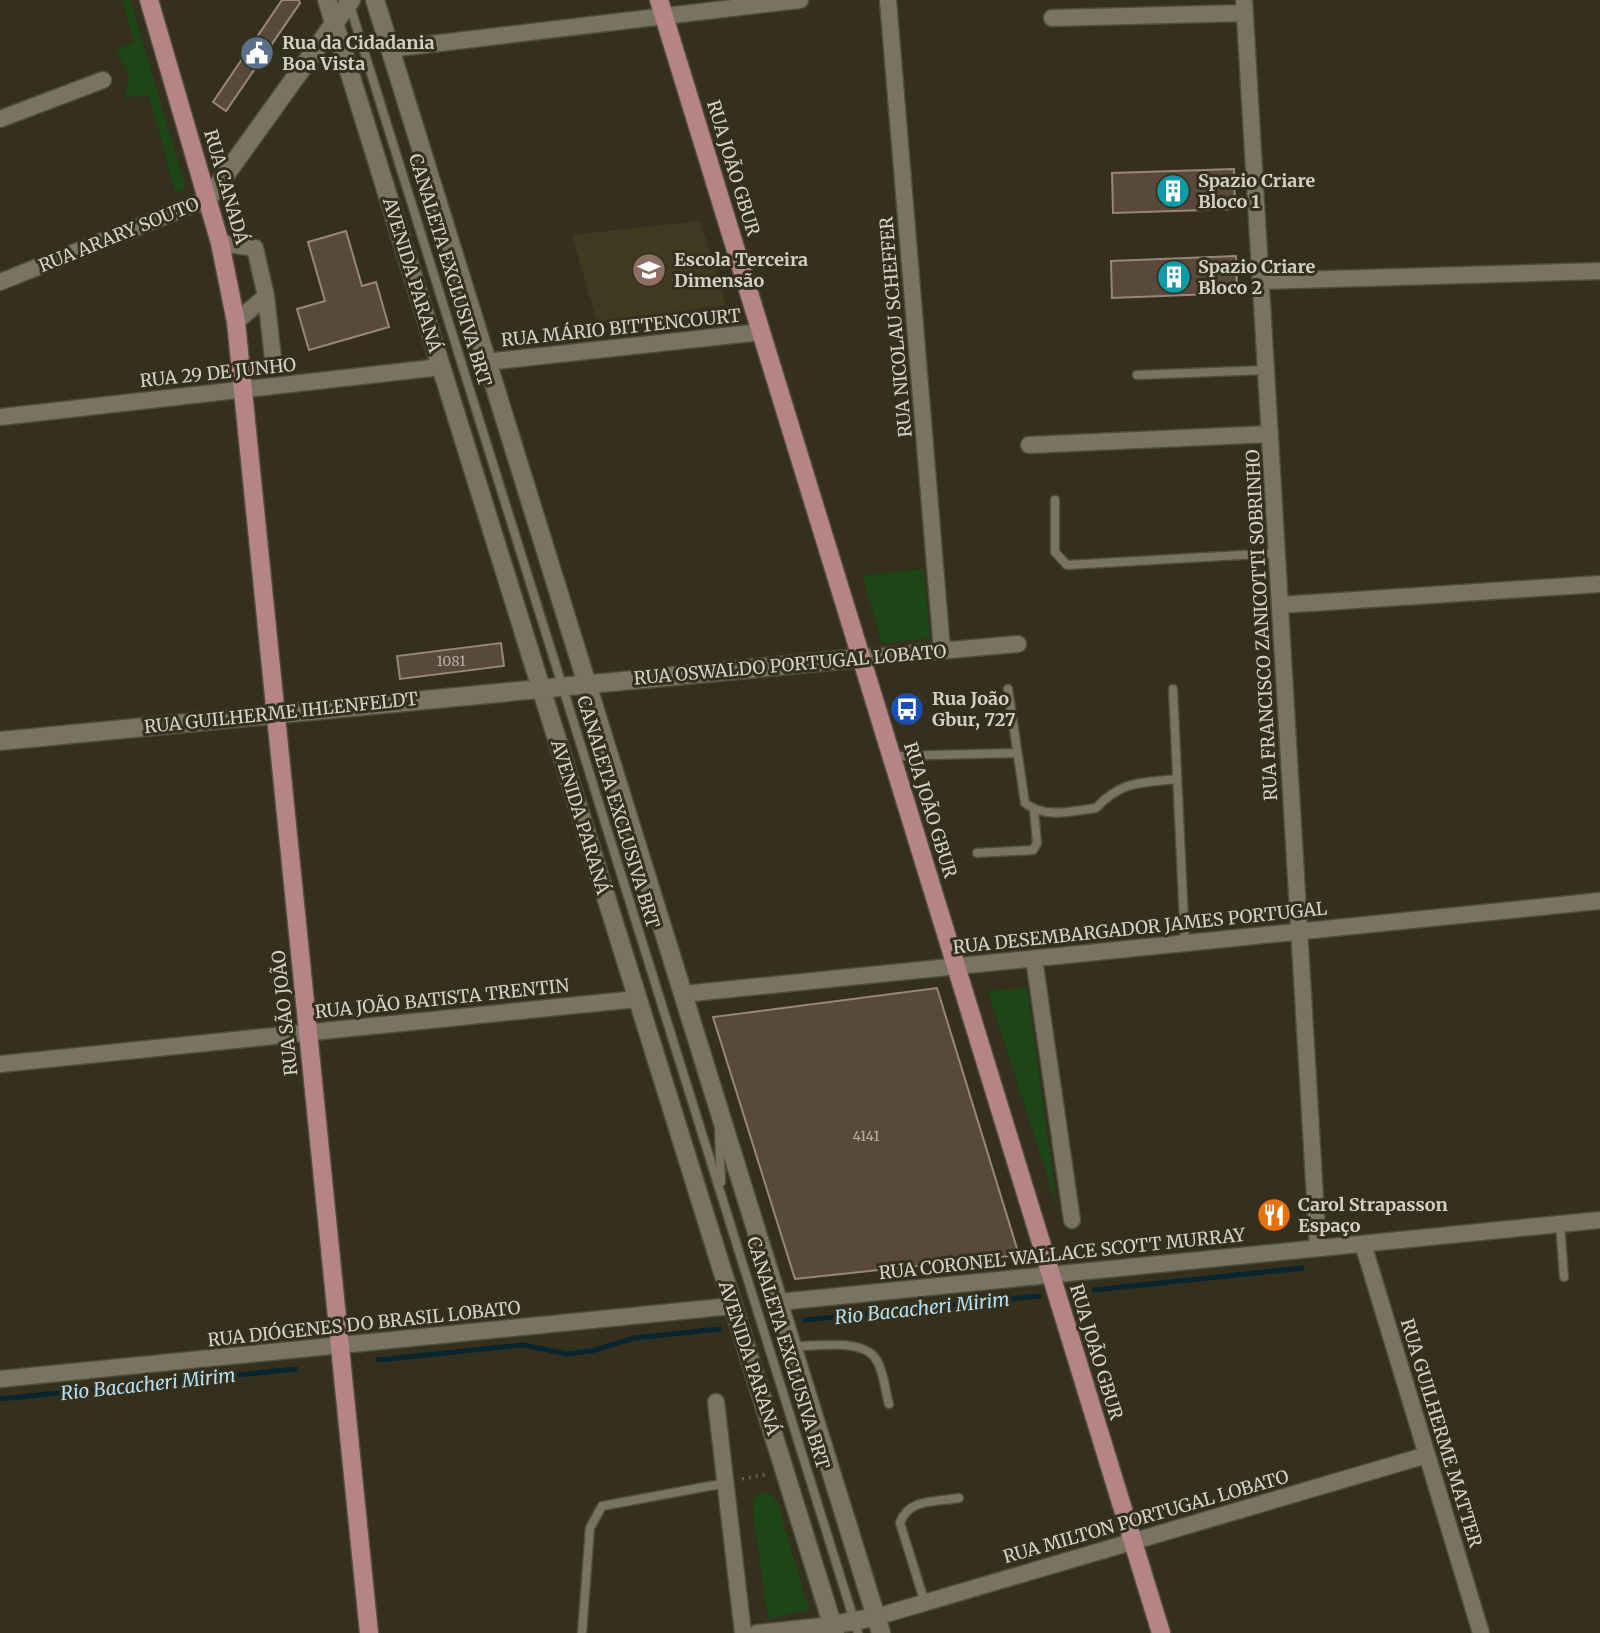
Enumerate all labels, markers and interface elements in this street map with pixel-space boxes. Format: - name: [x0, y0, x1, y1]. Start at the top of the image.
- place label: Rua da Cidadania Boa Vista: [282, 31, 435, 75]
- public building icon: Rua da Cidadania Boa Vista: [238, 34, 276, 72]
- street label: RUA JOÃO GBUR: [702, 97, 765, 239]
- street label: RUA CANADÁ: [199, 127, 254, 247]
- street label: CANALETA EXCLUSIVA BRT: [404, 151, 497, 389]
- place label: Spazio Criare Bloco 1: [1198, 169, 1315, 213]
- building icon: Spazio Criare Bloco 1: [1154, 172, 1192, 210]
- street label: RUA ARARY SOUTO: [35, 192, 202, 277]
- street label: AVENIDA PARANÁ: [378, 194, 447, 355]
- street label: RUA NICOLAU SCHEFFER: [874, 215, 917, 438]
- place label: Escola Terceira Dimensão: [674, 248, 808, 292]
- school or university icon: Escola Terceira Dimensão: [630, 251, 668, 289]
- place label: Spazio Criare Bloco 2: [1198, 255, 1315, 299]
- building icon: Spazio Criare Bloco 2: [1155, 258, 1193, 296]
- street label: RUA MÁRIO BITTENCOURT: [500, 303, 743, 352]
- street label: RUA 29 DE JUNHO: [139, 353, 297, 392]
- street label: RUA FRANCISCO ZANICOTTI SOBRINHO: [1241, 449, 1282, 801]
- street label: RUA OSWALDO PORTUGAL LOBATO: [633, 639, 947, 690]
- house number: 1081: [437, 652, 465, 670]
- street label: RUA GUILHERME IHLENFELDT: [143, 687, 420, 738]
- place label: Rua João Gbur, 727: [932, 687, 1016, 731]
- bus stop icon: Rua João Gbur, 727: [888, 690, 926, 728]
- street label: CANALETA EXCLUSIVA BRT: [572, 693, 665, 931]
- street label: AVENIDA PARANÁ: [546, 736, 615, 897]
- street label: RUA JOÃO GBUR: [899, 739, 962, 881]
- street label: RUA DESEMBARGADOR JAMES PORTUGAL: [952, 896, 1328, 959]
- street label: RUA SÃO JOÃO: [266, 949, 303, 1077]
- street label: RUA JOÃO BATISTA TRENTIN: [314, 974, 570, 1023]
- house number: 4141: [852, 1127, 880, 1145]
- place label: Carol Strapasson Espaço: [1298, 1193, 1448, 1237]
- restaurant icon: Carol Strapasson Espaço: [1255, 1196, 1293, 1234]
- street label: RUA CORONEL WALLACE SCOTT MURRAY: [878, 1223, 1247, 1284]
- street label: CANALETA EXCLUSIVA BRT: [742, 1234, 835, 1472]
- street label: AVENIDA PARANÁ: [713, 1277, 785, 1438]
- street label: RUA JOÃO GBUR: [1065, 1281, 1128, 1423]
- water label: Rio Bacacheri Mirim: [833, 1287, 1011, 1329]
- street label: RUA DIÓGENES DO BRASIL LOBATO: [206, 1296, 522, 1351]
- street label: RUA GUILHERME MATTER: [1396, 1316, 1487, 1550]
- water label: Rio Bacacheri Mirim: [59, 1363, 237, 1405]
- street label: RUA MILTON PORTUGAL LOBATO: [1000, 1465, 1291, 1568]

